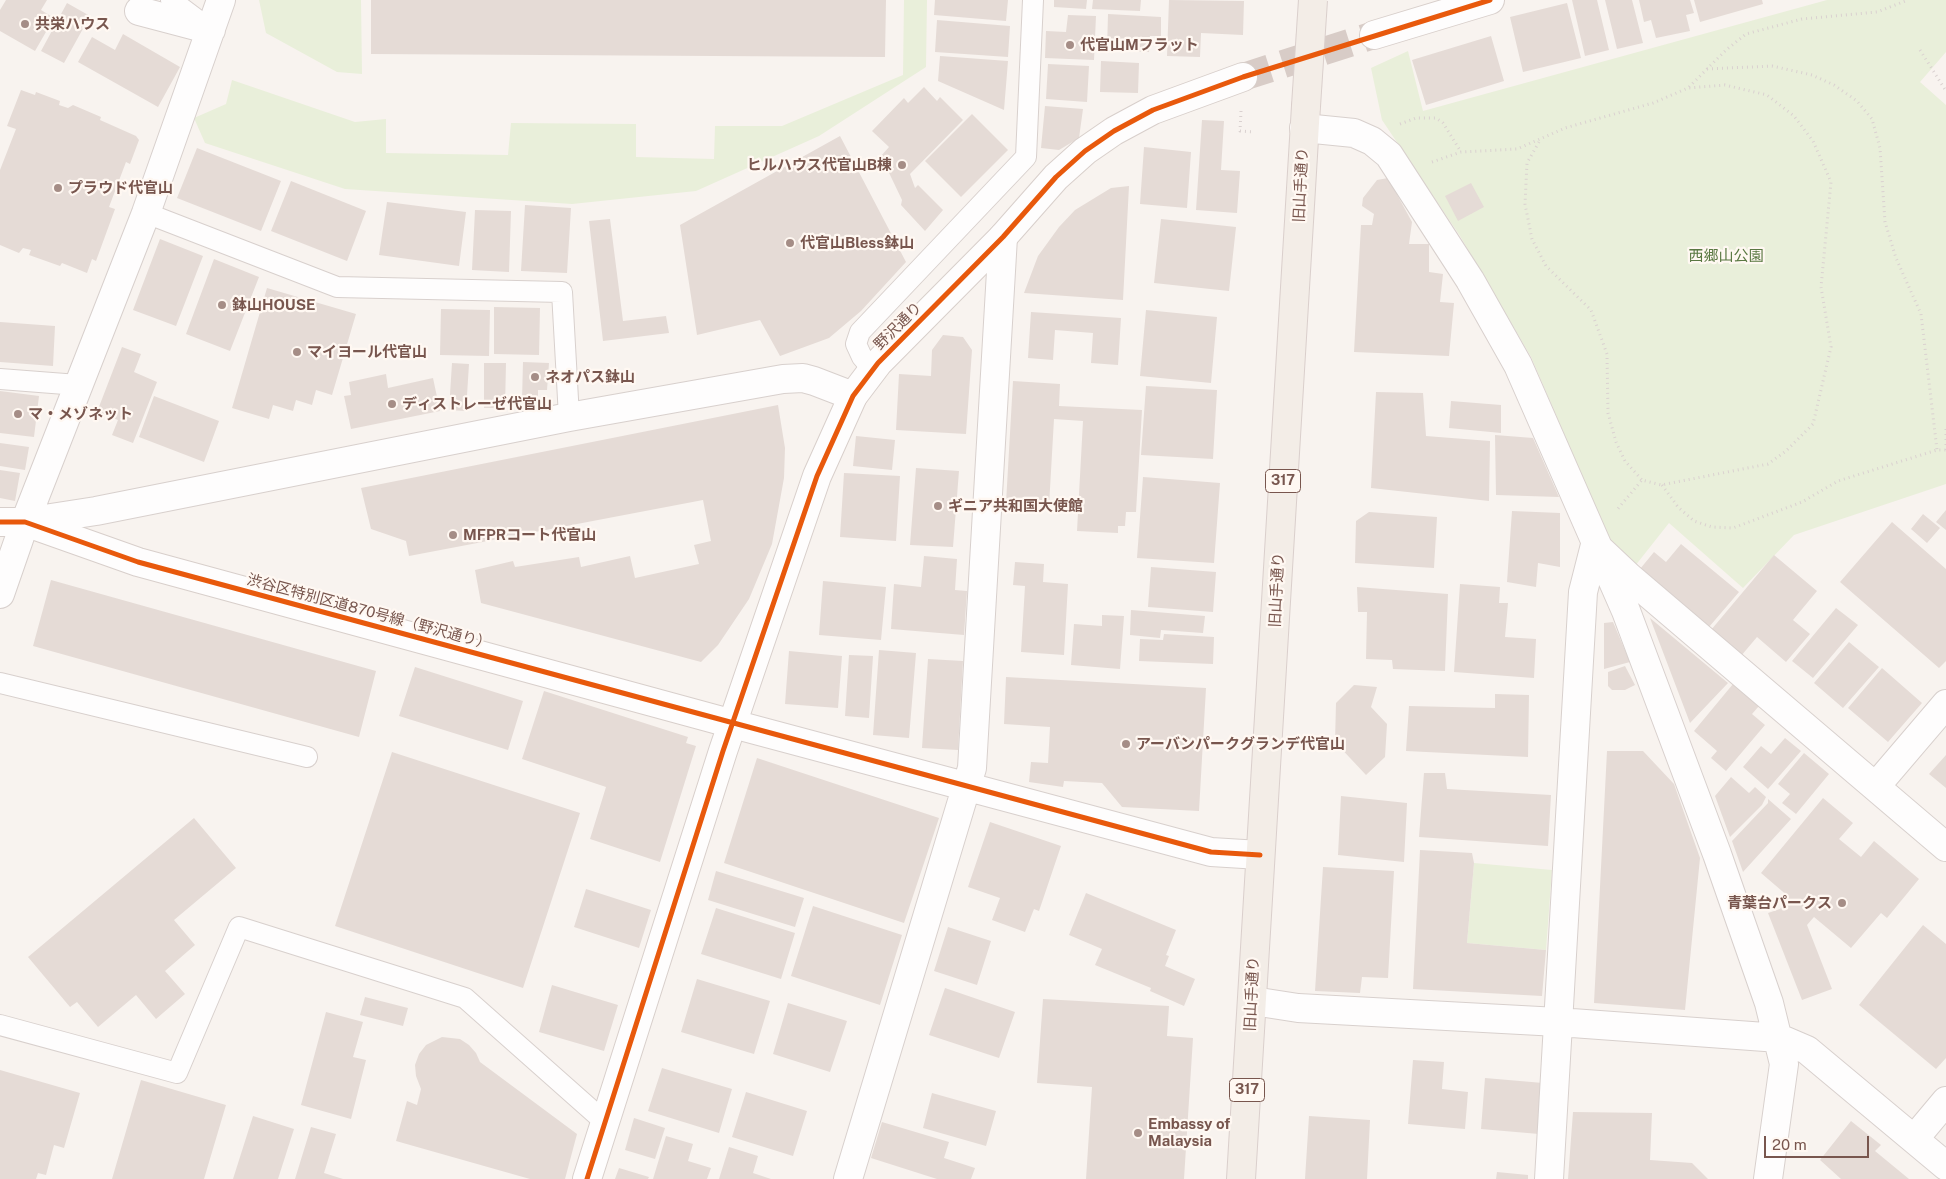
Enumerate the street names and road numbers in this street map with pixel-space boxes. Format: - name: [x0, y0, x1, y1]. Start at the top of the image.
- street label: 旧山手通り: [1290, 147, 1312, 223]
- street label: 野沢通り: [870, 298, 926, 354]
- road number: 317: [1266, 470, 1300, 492]
- street label: 旧山手通り: [1266, 552, 1288, 628]
- street label: 渋谷区特別区道870号線（野沢通り）: [245, 571, 493, 653]
- street label: 旧山手通り: [1241, 956, 1263, 1032]
- road number: 317: [1230, 1078, 1264, 1102]

